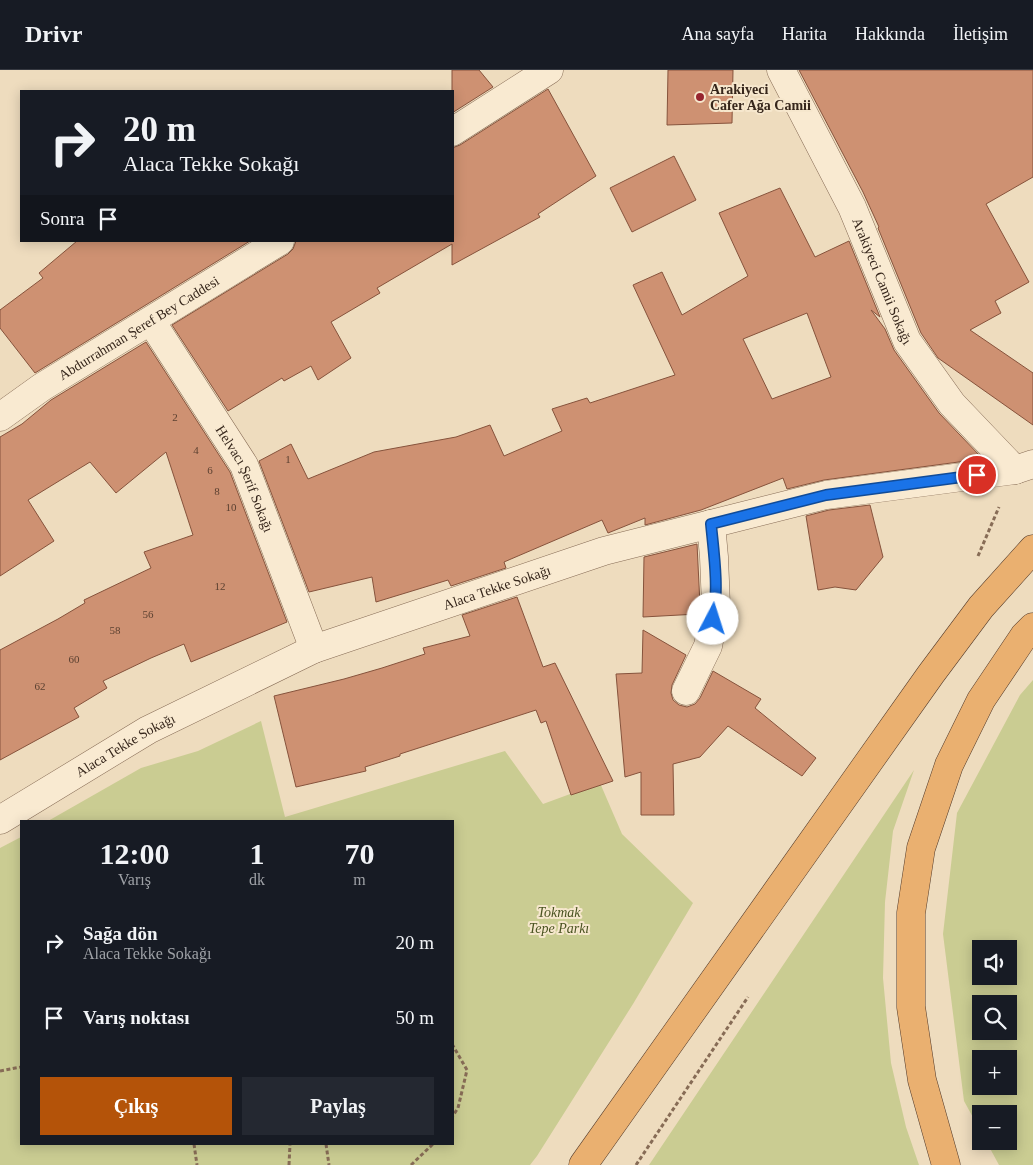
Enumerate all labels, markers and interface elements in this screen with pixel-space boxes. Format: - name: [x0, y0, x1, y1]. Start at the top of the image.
- text: Drivr: [25, 21, 82, 47]
- text: Ana sayfa: [682, 24, 754, 44]
- text: Harita: [782, 24, 827, 44]
- text: Hakkında: [855, 24, 925, 44]
- text: İletişim: [953, 24, 1008, 44]
- place label: Arakiyeci Cafer Ağa Camii: [710, 82, 811, 113]
- marker: Arakiyeci Cafer Ağa Camii: [694, 91, 706, 103]
- icon: right: [40, 110, 105, 175]
- text: 20 m: [123, 110, 196, 149]
- text: Alaca Tekke Sokağı: [123, 151, 299, 176]
- icon: arrive: [94, 205, 122, 233]
- text: Sonra: [40, 208, 84, 229]
- street label: Arakiyeci Camii Sokağı: [849, 215, 914, 348]
- street label: Abdurrahman Şeref Bey Caddesi: [56, 273, 222, 383]
- house number: 2: [172, 411, 178, 423]
- street label: Helvacı Şerif Sokağı: [212, 423, 276, 534]
- house number: 4: [193, 444, 199, 456]
- house number: 1: [285, 453, 291, 465]
- pin: [956, 454, 998, 496]
- icon: arrive: [963, 461, 991, 489]
- house number: 6: [207, 464, 213, 476]
- house number: 8: [214, 485, 220, 497]
- house number: 10: [226, 501, 237, 513]
- street label: Alaca Tekke Sokağı: [441, 563, 553, 613]
- house number: 12: [215, 580, 226, 592]
- position arrow: [686, 592, 738, 644]
- house number: 56: [143, 608, 154, 620]
- house number: 58: [110, 624, 121, 636]
- house number: 60: [69, 653, 80, 665]
- house number: 62: [35, 680, 46, 692]
- street label: Alaca Tekke Sokağı: [73, 711, 178, 780]
- text: 12:00: [100, 837, 170, 870]
- text: 1: [250, 837, 265, 870]
- text: 70: [345, 837, 375, 870]
- text: Varış: [118, 871, 151, 888]
- text: dk: [249, 871, 265, 888]
- text: m: [353, 871, 366, 888]
- park label: Tokmak Tepe Parkı: [529, 905, 589, 936]
- text: Sağa dön: [83, 923, 157, 944]
- icon: right: [40, 929, 68, 957]
- text: 20 m: [395, 932, 434, 953]
- map controls: [972, 940, 1017, 1150]
- button: sound: [972, 940, 1017, 985]
- text: Alaca Tekke Sokağı: [83, 945, 211, 962]
- button: search: [972, 995, 1017, 1040]
- icon: arrive: [40, 1004, 68, 1032]
- text: Varış noktası: [83, 1007, 189, 1028]
- text: 50 m: [395, 1007, 434, 1028]
- button: +: [972, 1050, 1017, 1095]
- button: Çıkış: [40, 1077, 232, 1135]
- button: Paylaş: [242, 1077, 434, 1135]
- button: −: [972, 1105, 1017, 1150]

